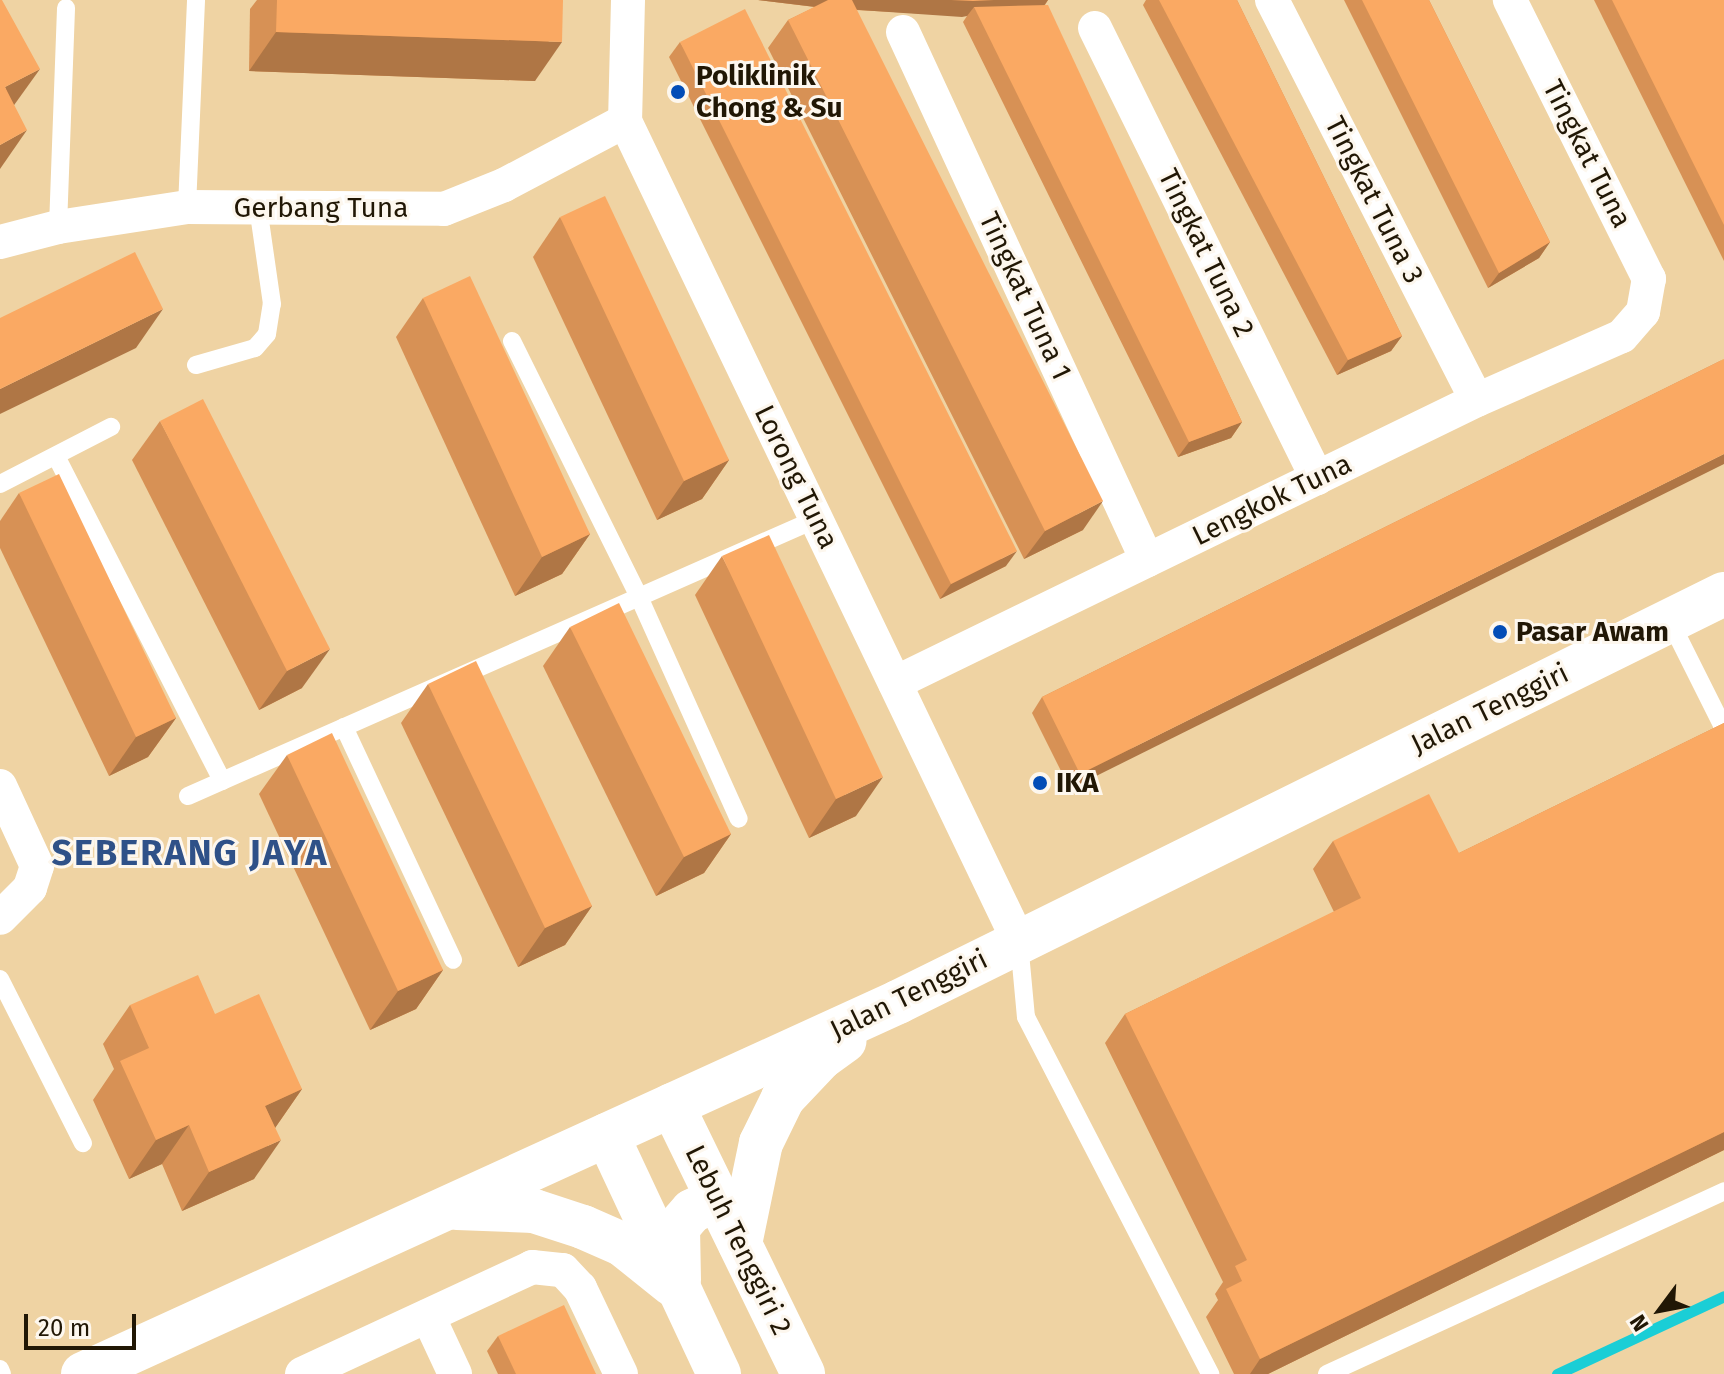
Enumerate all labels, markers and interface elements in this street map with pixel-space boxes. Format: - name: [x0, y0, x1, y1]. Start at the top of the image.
- place label: Poliklinik Chong & Su: [696, 59, 842, 125]
- street label: Tingkat Tuna: [1535, 75, 1639, 233]
- marker: Poliklinik Chong & Su: [667, 81, 689, 103]
- street label: Tingkat Tuna 3: [1318, 111, 1430, 289]
- street label: Tingkat Tuna 2: [1151, 164, 1261, 342]
- street label: Gerbang Tuna: [234, 191, 408, 225]
- street label: Tingkat Tuna 1: [972, 207, 1078, 385]
- street label: Lorong Tuna: [747, 400, 845, 554]
- street label: Lengkok Tuna: [1187, 447, 1357, 553]
- place label: Pasar Awam: [1516, 615, 1669, 649]
- marker: Pasar Awam: [1491, 623, 1509, 641]
- street label: Jalan Tenggiri: [1406, 656, 1574, 762]
- place label: IKA: [1056, 766, 1098, 800]
- marker: IKA: [1031, 774, 1049, 792]
- district label: SEBERANG JAYA: [52, 832, 328, 876]
- street label: Jalan Tenggiri: [825, 942, 993, 1048]
- street label: Lebuh Tenggiri 2: [678, 1140, 798, 1340]
- north arrow: [1620, 1270, 1700, 1350]
- scale bar: [28, 1298, 140, 1348]
- text: N: [1624, 1310, 1655, 1336]
- text: 20 m: [38, 1314, 90, 1342]

